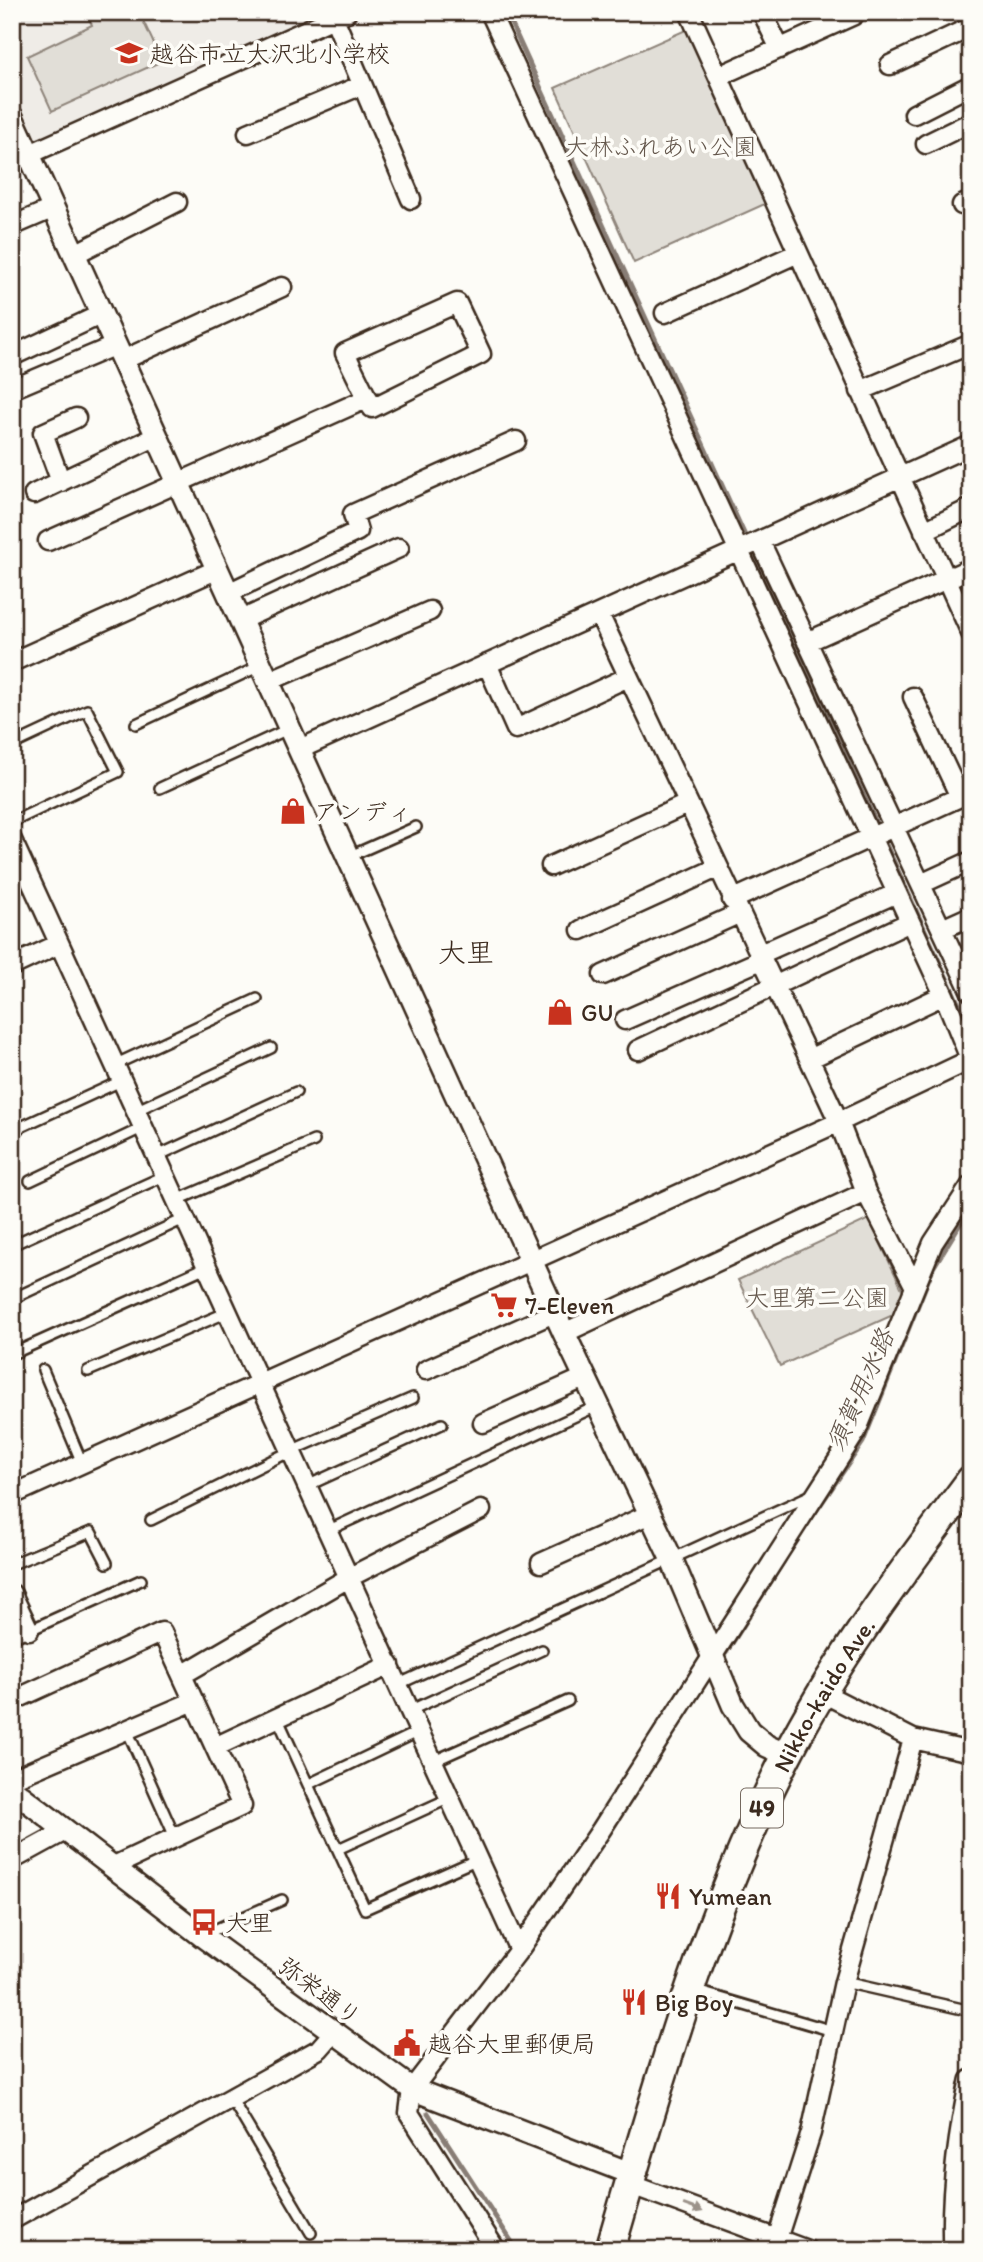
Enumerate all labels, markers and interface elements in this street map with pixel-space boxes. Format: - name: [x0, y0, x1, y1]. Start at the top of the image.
- school or university icon: 越谷市立大沢北小学校: [114, 38, 144, 68]
- place label: 越谷市立大沢北小学校: [150, 39, 390, 68]
- park label: 大林ふれあい公園: [565, 132, 757, 161]
- shop icon: アンディ: [278, 796, 308, 826]
- place label: アンディ: [314, 797, 411, 826]
- district label: 大里: [438, 935, 494, 969]
- shop icon: GU: [545, 997, 575, 1027]
- place label: GU: [581, 998, 613, 1027]
- park label: 大里第二公園: [745, 1283, 889, 1312]
- supermarket icon: 7-Eleven: [489, 1290, 519, 1320]
- place label: 7-Eleven: [525, 1291, 615, 1320]
- water label: 須賀用水路: [819, 1322, 902, 1456]
- street label: Nikko-kaido Ave.: [766, 1612, 881, 1777]
- road number: 49: [741, 1788, 783, 1828]
- restaurant icon: Yumean: [653, 1881, 683, 1911]
- place label: Yumean: [689, 1882, 772, 1911]
- bus stop icon: 大里: [189, 1907, 219, 1937]
- place label: 大里: [225, 1908, 273, 1937]
- street label: 弥栄通り: [273, 1951, 367, 2031]
- restaurant icon: Big Boy: [619, 1987, 649, 2017]
- place label: Big Boy: [655, 1988, 733, 2017]
- public building icon: 越谷大里郵便局: [392, 2028, 422, 2058]
- place label: 越谷大里郵便局: [428, 2029, 596, 2058]
- one-way arrow: [683, 2202, 704, 2213]

